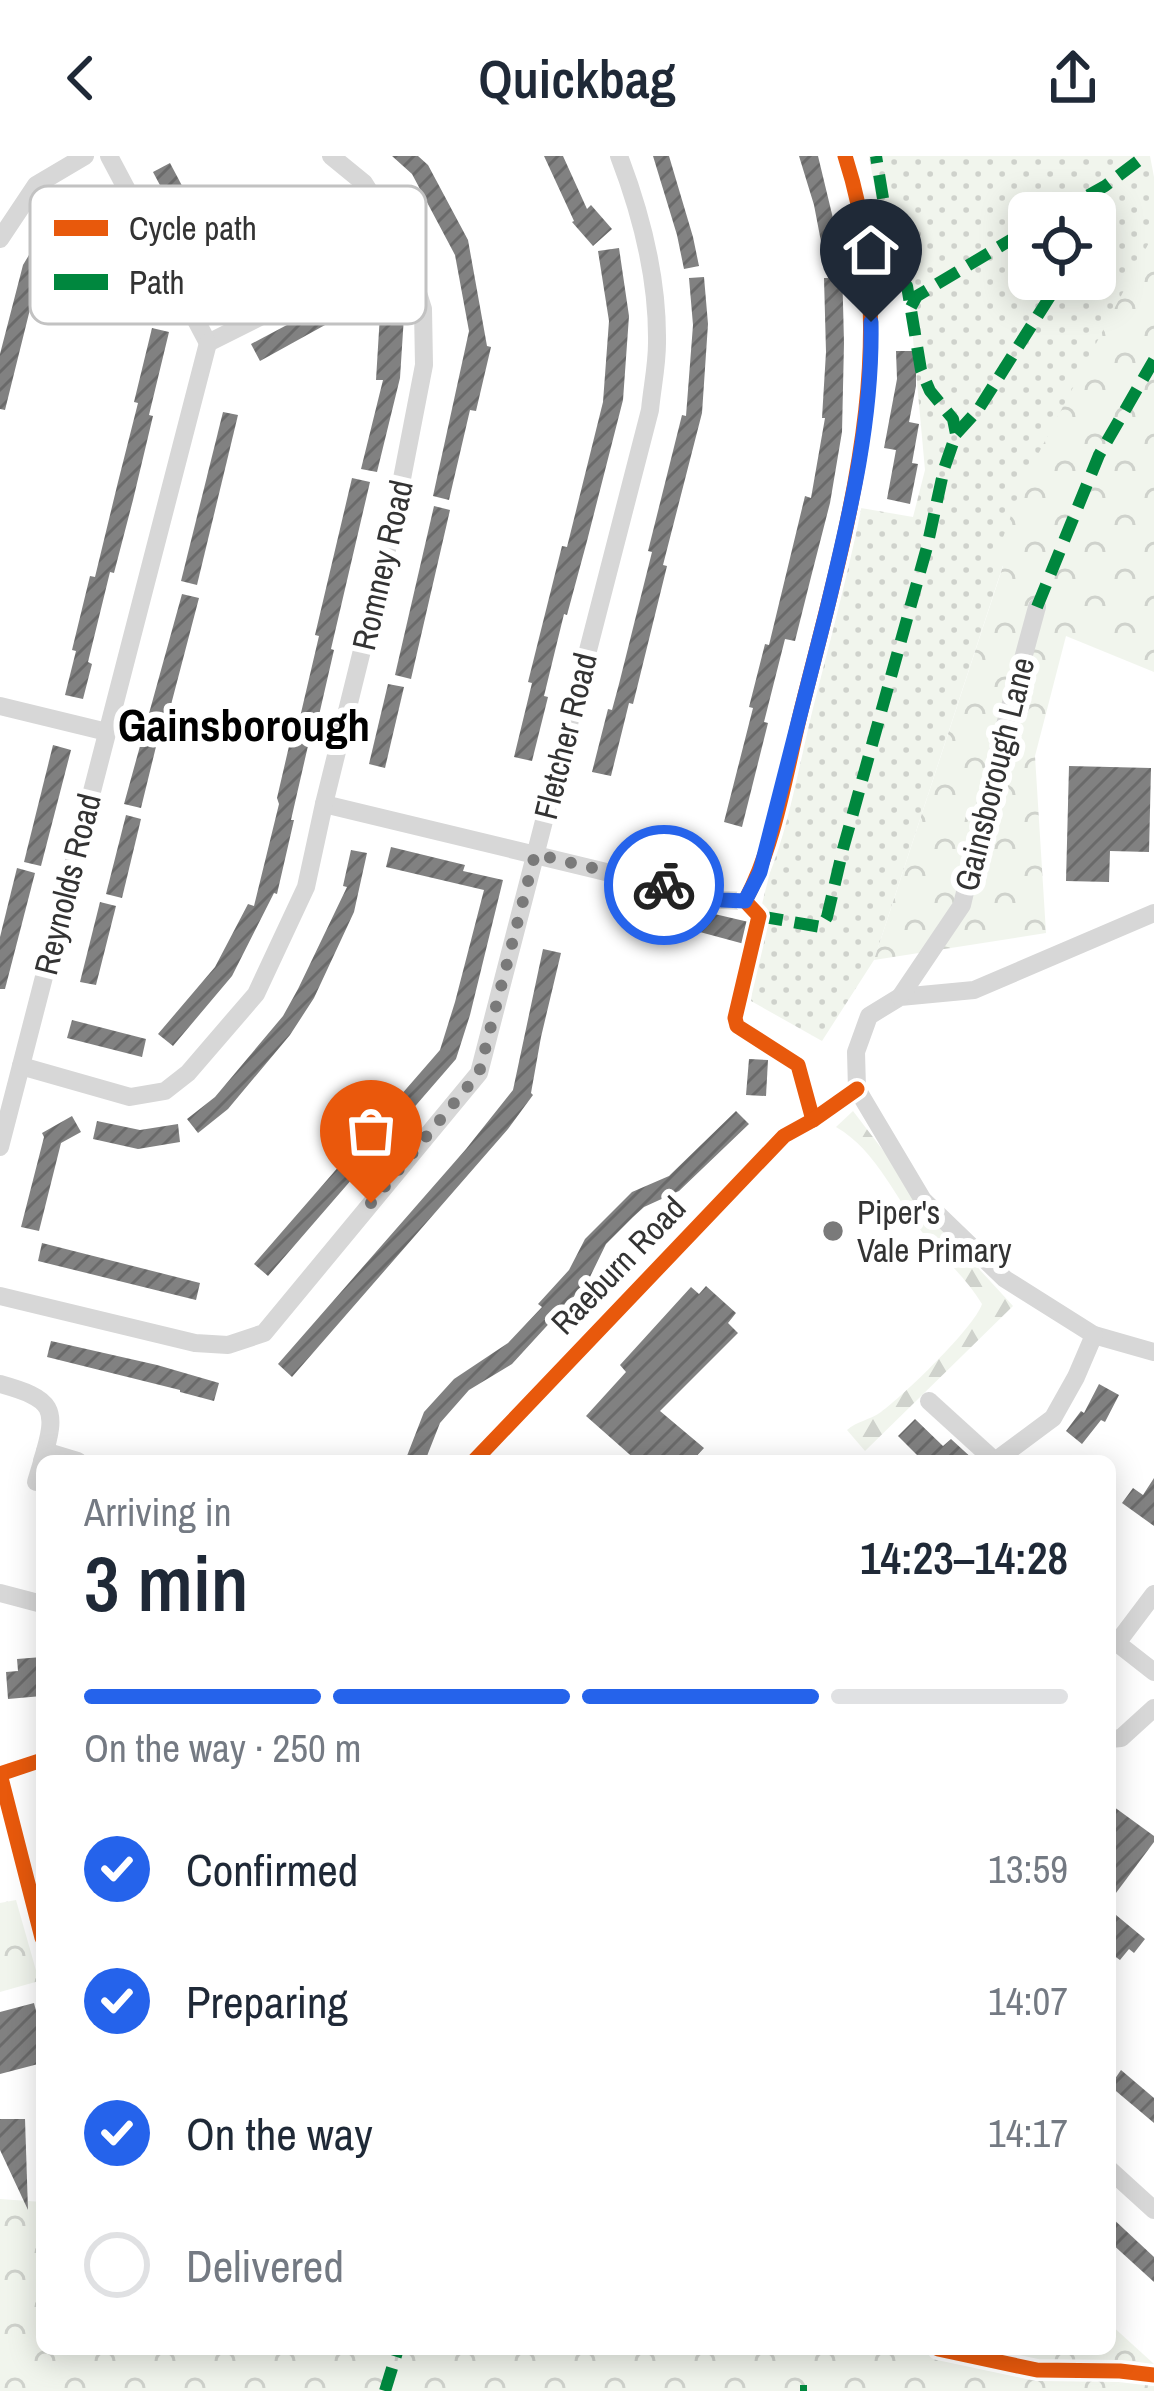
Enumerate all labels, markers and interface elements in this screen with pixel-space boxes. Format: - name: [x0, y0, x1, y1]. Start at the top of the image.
- text: Quickbag: [478, 42, 676, 115]
- icon: back: [48, 45, 114, 111]
- icon: share: [1040, 45, 1106, 111]
- legend: [30, 186, 426, 324]
- map controls: [1008, 192, 1116, 300]
- button: locate: [1008, 192, 1116, 300]
- pin: [820, 199, 922, 322]
- text: Cycle path: [129, 206, 257, 250]
- icon: home: [838, 217, 904, 283]
- text: Path: [129, 260, 185, 304]
- street label: Romney Road: [341, 476, 423, 654]
- street label: Fletcher Road: [523, 648, 607, 824]
- street label: Gainsborough Lane: [944, 653, 1044, 895]
- district label: Gainsborough: [118, 694, 370, 755]
- street label: Reynolds Road: [23, 789, 111, 979]
- courier: [604, 825, 724, 945]
- icon: bike: [631, 852, 697, 918]
- pin: [320, 1080, 422, 1203]
- icon: bag: [338, 1098, 404, 1164]
- street label: Raeburn Road: [541, 1186, 695, 1344]
- place label: Piper's Vale Primary: [857, 1190, 1012, 1272]
- marker: Piper's Vale Primary: [820, 1218, 846, 1244]
- text: Arriving in: [84, 1486, 232, 1538]
- text: 14:23–14:28: [860, 1527, 1068, 1588]
- text: 3 min: [84, 1530, 249, 1635]
- text: On the way · 250 m: [84, 1722, 361, 1774]
- icon: check: [84, 1836, 150, 1902]
- text: Confirmed: [186, 1839, 358, 1900]
- text: 13:59: [988, 1843, 1068, 1895]
- icon: check: [84, 1968, 150, 2034]
- text: Preparing: [186, 1971, 348, 2032]
- text: 14:07: [988, 1975, 1068, 2027]
- icon: check: [84, 2100, 150, 2166]
- text: On the way: [186, 2103, 373, 2164]
- text: 14:17: [988, 2107, 1068, 2159]
- text: Delivered: [186, 2235, 344, 2296]

